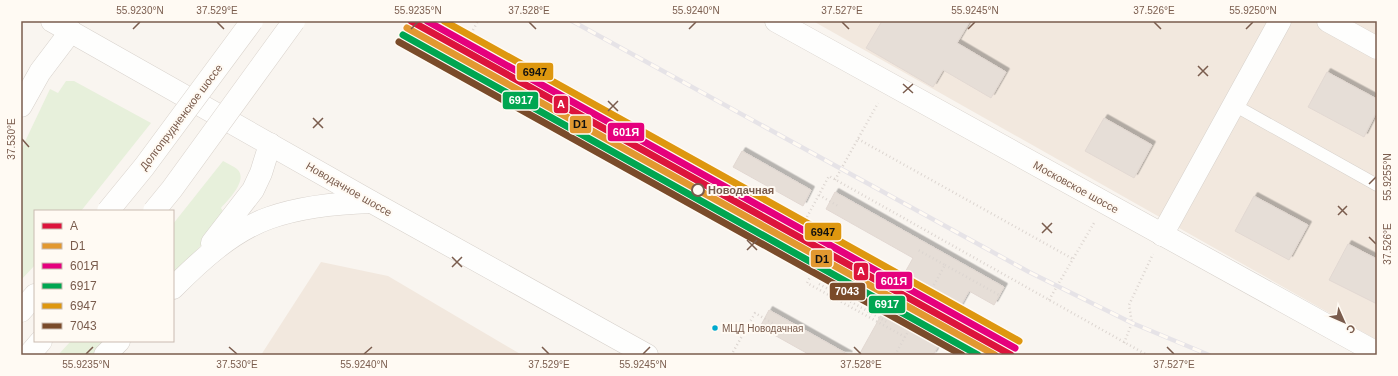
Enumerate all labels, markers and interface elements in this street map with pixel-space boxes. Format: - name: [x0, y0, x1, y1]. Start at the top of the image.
- text: 55.9230°N: [116, 5, 164, 16]
- text: 37.529°E: [196, 5, 238, 16]
- text: 55.9235°N: [394, 5, 442, 16]
- text: 37.528°E: [508, 5, 550, 16]
- text: 55.9240°N: [672, 5, 720, 16]
- text: 37.527°E: [821, 5, 863, 16]
- text: 55.9245°N: [951, 5, 999, 16]
- text: 37.526°E: [1133, 5, 1175, 16]
- text: 55.9250°N: [1229, 5, 1277, 16]
- street label: Долгопрудненское шоссе: [137, 62, 225, 172]
- line badge: 6947: [516, 62, 554, 81]
- text: 6947: [523, 66, 547, 78]
- line badge: 6917: [502, 91, 539, 110]
- text: 6917: [509, 94, 533, 106]
- line badge: A: [553, 95, 569, 114]
- text: A: [557, 98, 565, 110]
- line badge: D1: [569, 115, 592, 134]
- text: 37.530°E: [6, 118, 17, 160]
- text: D1: [573, 118, 587, 130]
- line badge: 601Я: [607, 122, 645, 142]
- text: 601Я: [613, 126, 639, 138]
- text: 55.9255°N: [1382, 153, 1393, 201]
- street label: Московское шоссе: [1031, 159, 1121, 215]
- street label: Новодачное шоссе: [304, 160, 394, 218]
- marker: Новодачная: [691, 183, 705, 197]
- place label: Новодачная: [708, 184, 774, 196]
- legend: [34, 210, 174, 342]
- text: A: [70, 219, 78, 233]
- line badge: 6947: [804, 222, 842, 241]
- text: 37.526°E: [1382, 223, 1393, 265]
- text: 6947: [811, 226, 835, 238]
- text: D1: [70, 239, 86, 253]
- line badge: D1: [810, 249, 833, 268]
- text: D1: [815, 253, 829, 265]
- text: 601Я: [70, 259, 99, 273]
- line badge: A: [853, 262, 869, 281]
- text: A: [857, 265, 865, 277]
- line badge: 601Я: [875, 271, 913, 290]
- text: 601Я: [881, 275, 907, 287]
- text: 6917: [70, 279, 97, 293]
- line badge: 7043: [829, 282, 866, 301]
- text: 7043: [835, 285, 859, 297]
- line badge: 6917: [868, 295, 906, 314]
- text: 6917: [875, 298, 899, 310]
- text: 6947: [70, 299, 97, 313]
- north arrow: [1324, 302, 1364, 342]
- text: 7043: [70, 319, 97, 333]
- text: С: [1344, 322, 1358, 336]
- marker: МЦД Новодачная: [710, 323, 720, 333]
- place label: МЦД Новодачная: [722, 323, 804, 334]
- text: 55.9235°N: [62, 359, 110, 370]
- text: 37.530°E: [216, 359, 258, 370]
- text: 55.9240°N: [340, 359, 388, 370]
- text: 37.529°E: [528, 359, 570, 370]
- text: 55.9245°N: [619, 359, 667, 370]
- text: 37.528°E: [840, 359, 882, 370]
- text: 37.527°E: [1153, 359, 1195, 370]

